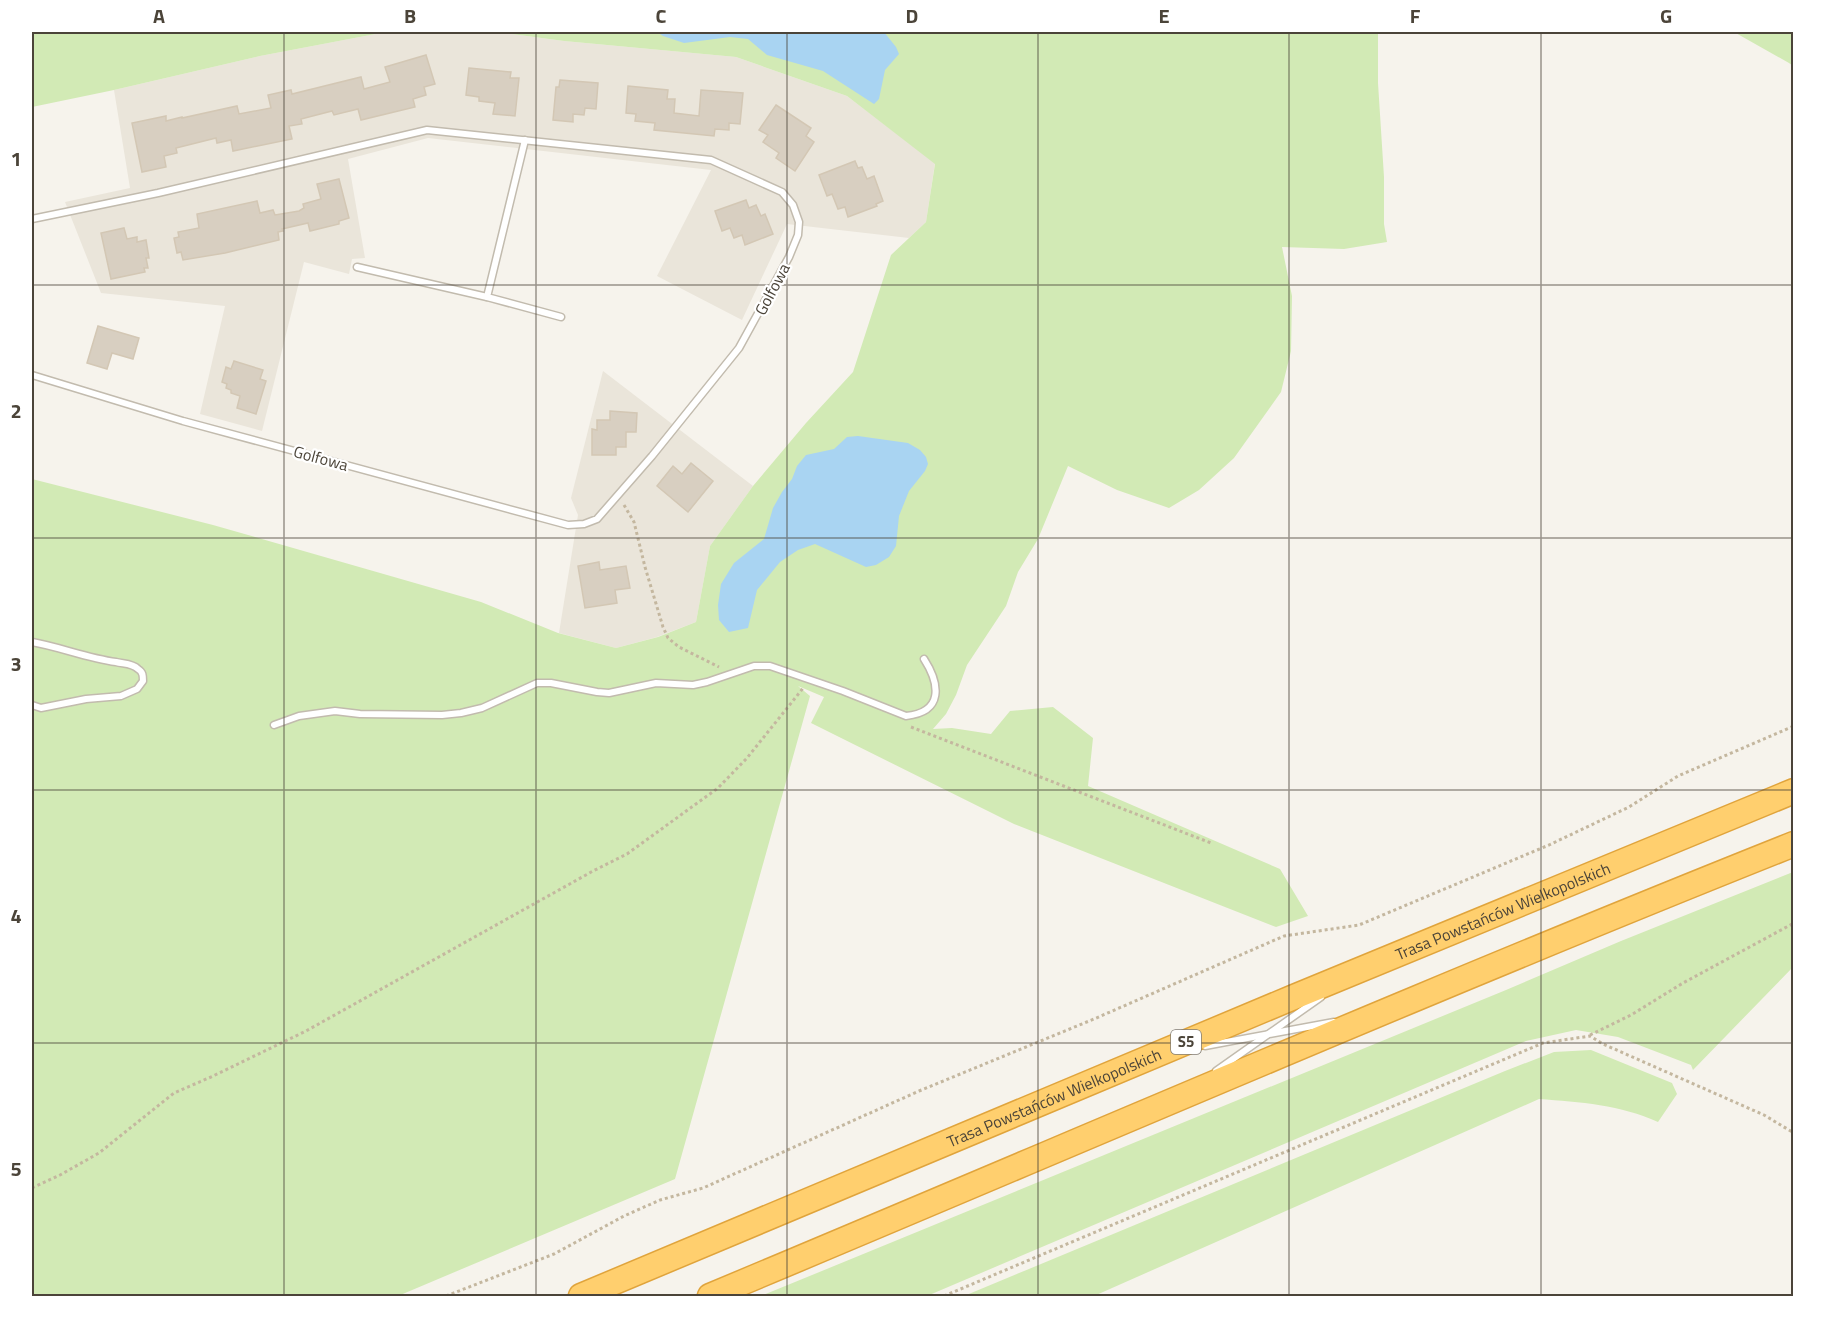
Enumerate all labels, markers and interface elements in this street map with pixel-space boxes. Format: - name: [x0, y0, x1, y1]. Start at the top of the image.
- text: A: [153, 0, 165, 31]
- text: B: [404, 0, 416, 31]
- text: C: [656, 0, 667, 31]
- text: D: [906, 0, 918, 31]
- text: E: [1158, 0, 1170, 31]
- text: F: [1410, 0, 1421, 31]
- text: G: [1660, 0, 1672, 31]
- text: 1: [10, 143, 22, 174]
- street label: Golfowa: [748, 259, 796, 319]
- text: 2: [10, 395, 22, 426]
- street label: Golfowa: [291, 439, 351, 477]
- text: 3: [10, 648, 22, 679]
- street label: Trasa Powstańców Wielkopolskich: [1392, 856, 1614, 966]
- text: 4: [10, 900, 22, 931]
- road number: S5: [1171, 1030, 1201, 1054]
- street label: Trasa Powstańców Wielkopolskich: [943, 1042, 1165, 1153]
- text: 5: [10, 1153, 22, 1184]

